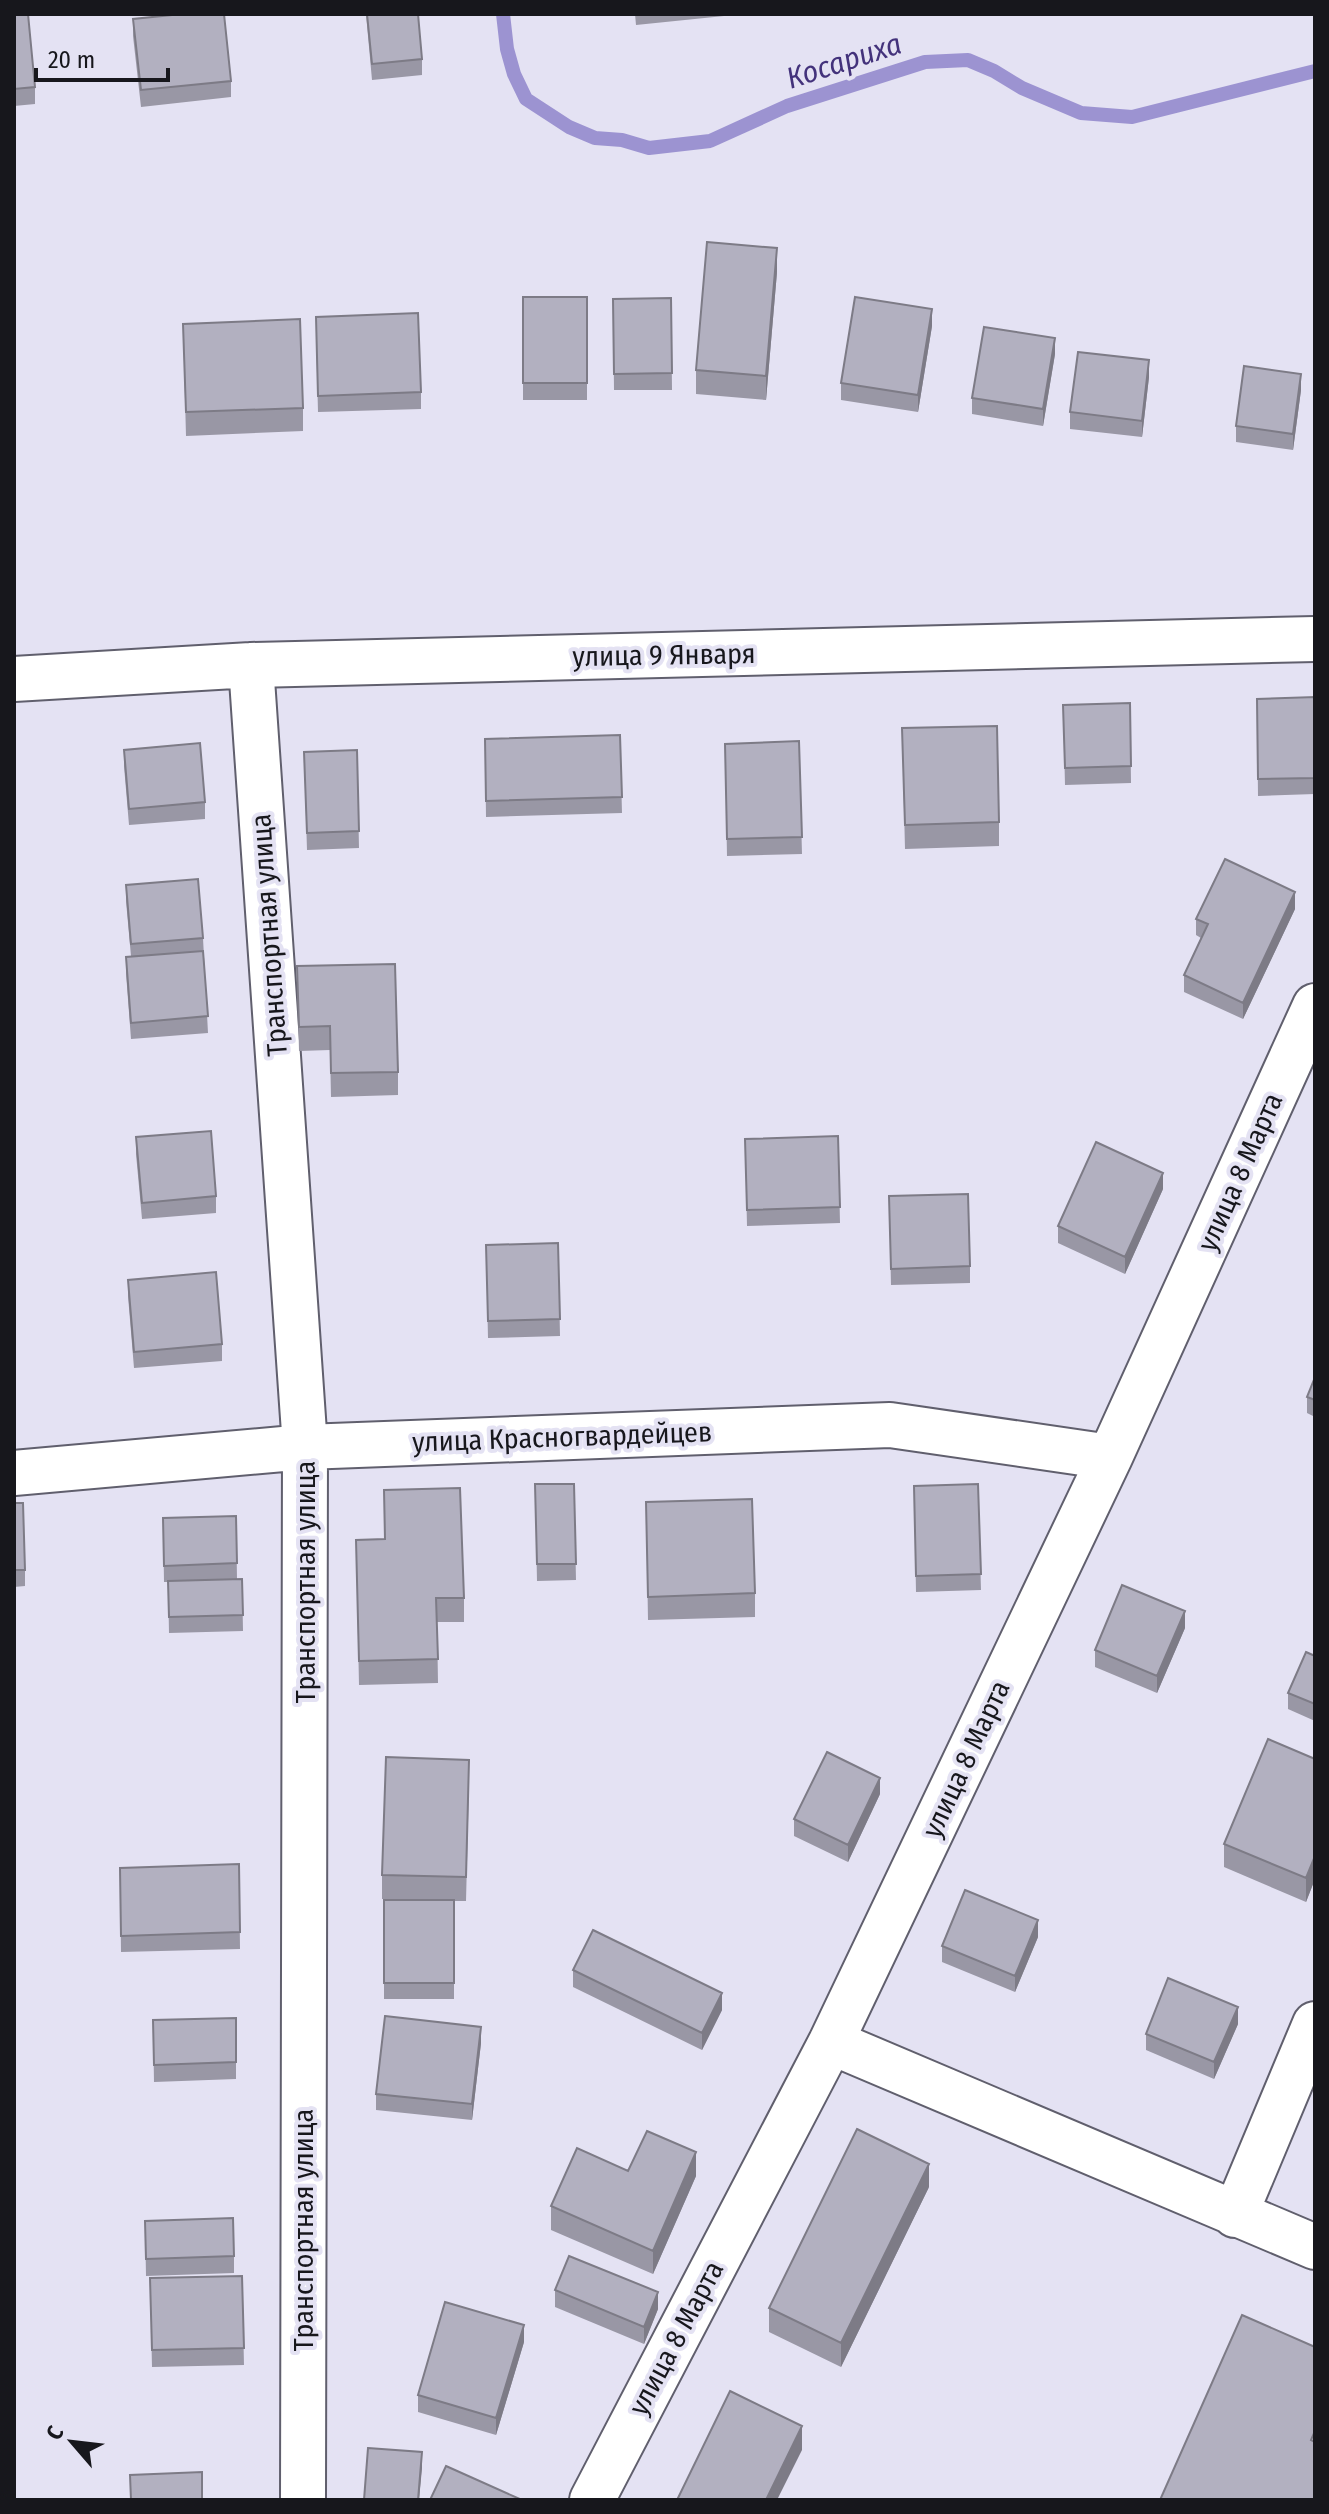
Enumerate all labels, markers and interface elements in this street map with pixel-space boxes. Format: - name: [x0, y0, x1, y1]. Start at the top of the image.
- water label: Косариха: [782, 25, 906, 97]
- scale bar: [36, 32, 168, 82]
- text: 20 m: [48, 46, 95, 74]
- street label: улица 9 Января: [572, 637, 756, 673]
- street label: Транспортная улица: [244, 813, 294, 1057]
- street label: улица 8 Марта: [1190, 1088, 1290, 1256]
- street label: улица Красногвардейцев: [411, 1415, 713, 1459]
- street label: Транспортная улица: [289, 1461, 322, 1703]
- street label: улица 8 Марта: [915, 1675, 1017, 1843]
- street label: Транспортная улица: [287, 2109, 320, 2351]
- street label: улица 8 Марта: [622, 2256, 730, 2420]
- north arrow: [32, 2402, 112, 2482]
- text: С: [40, 2421, 70, 2444]

